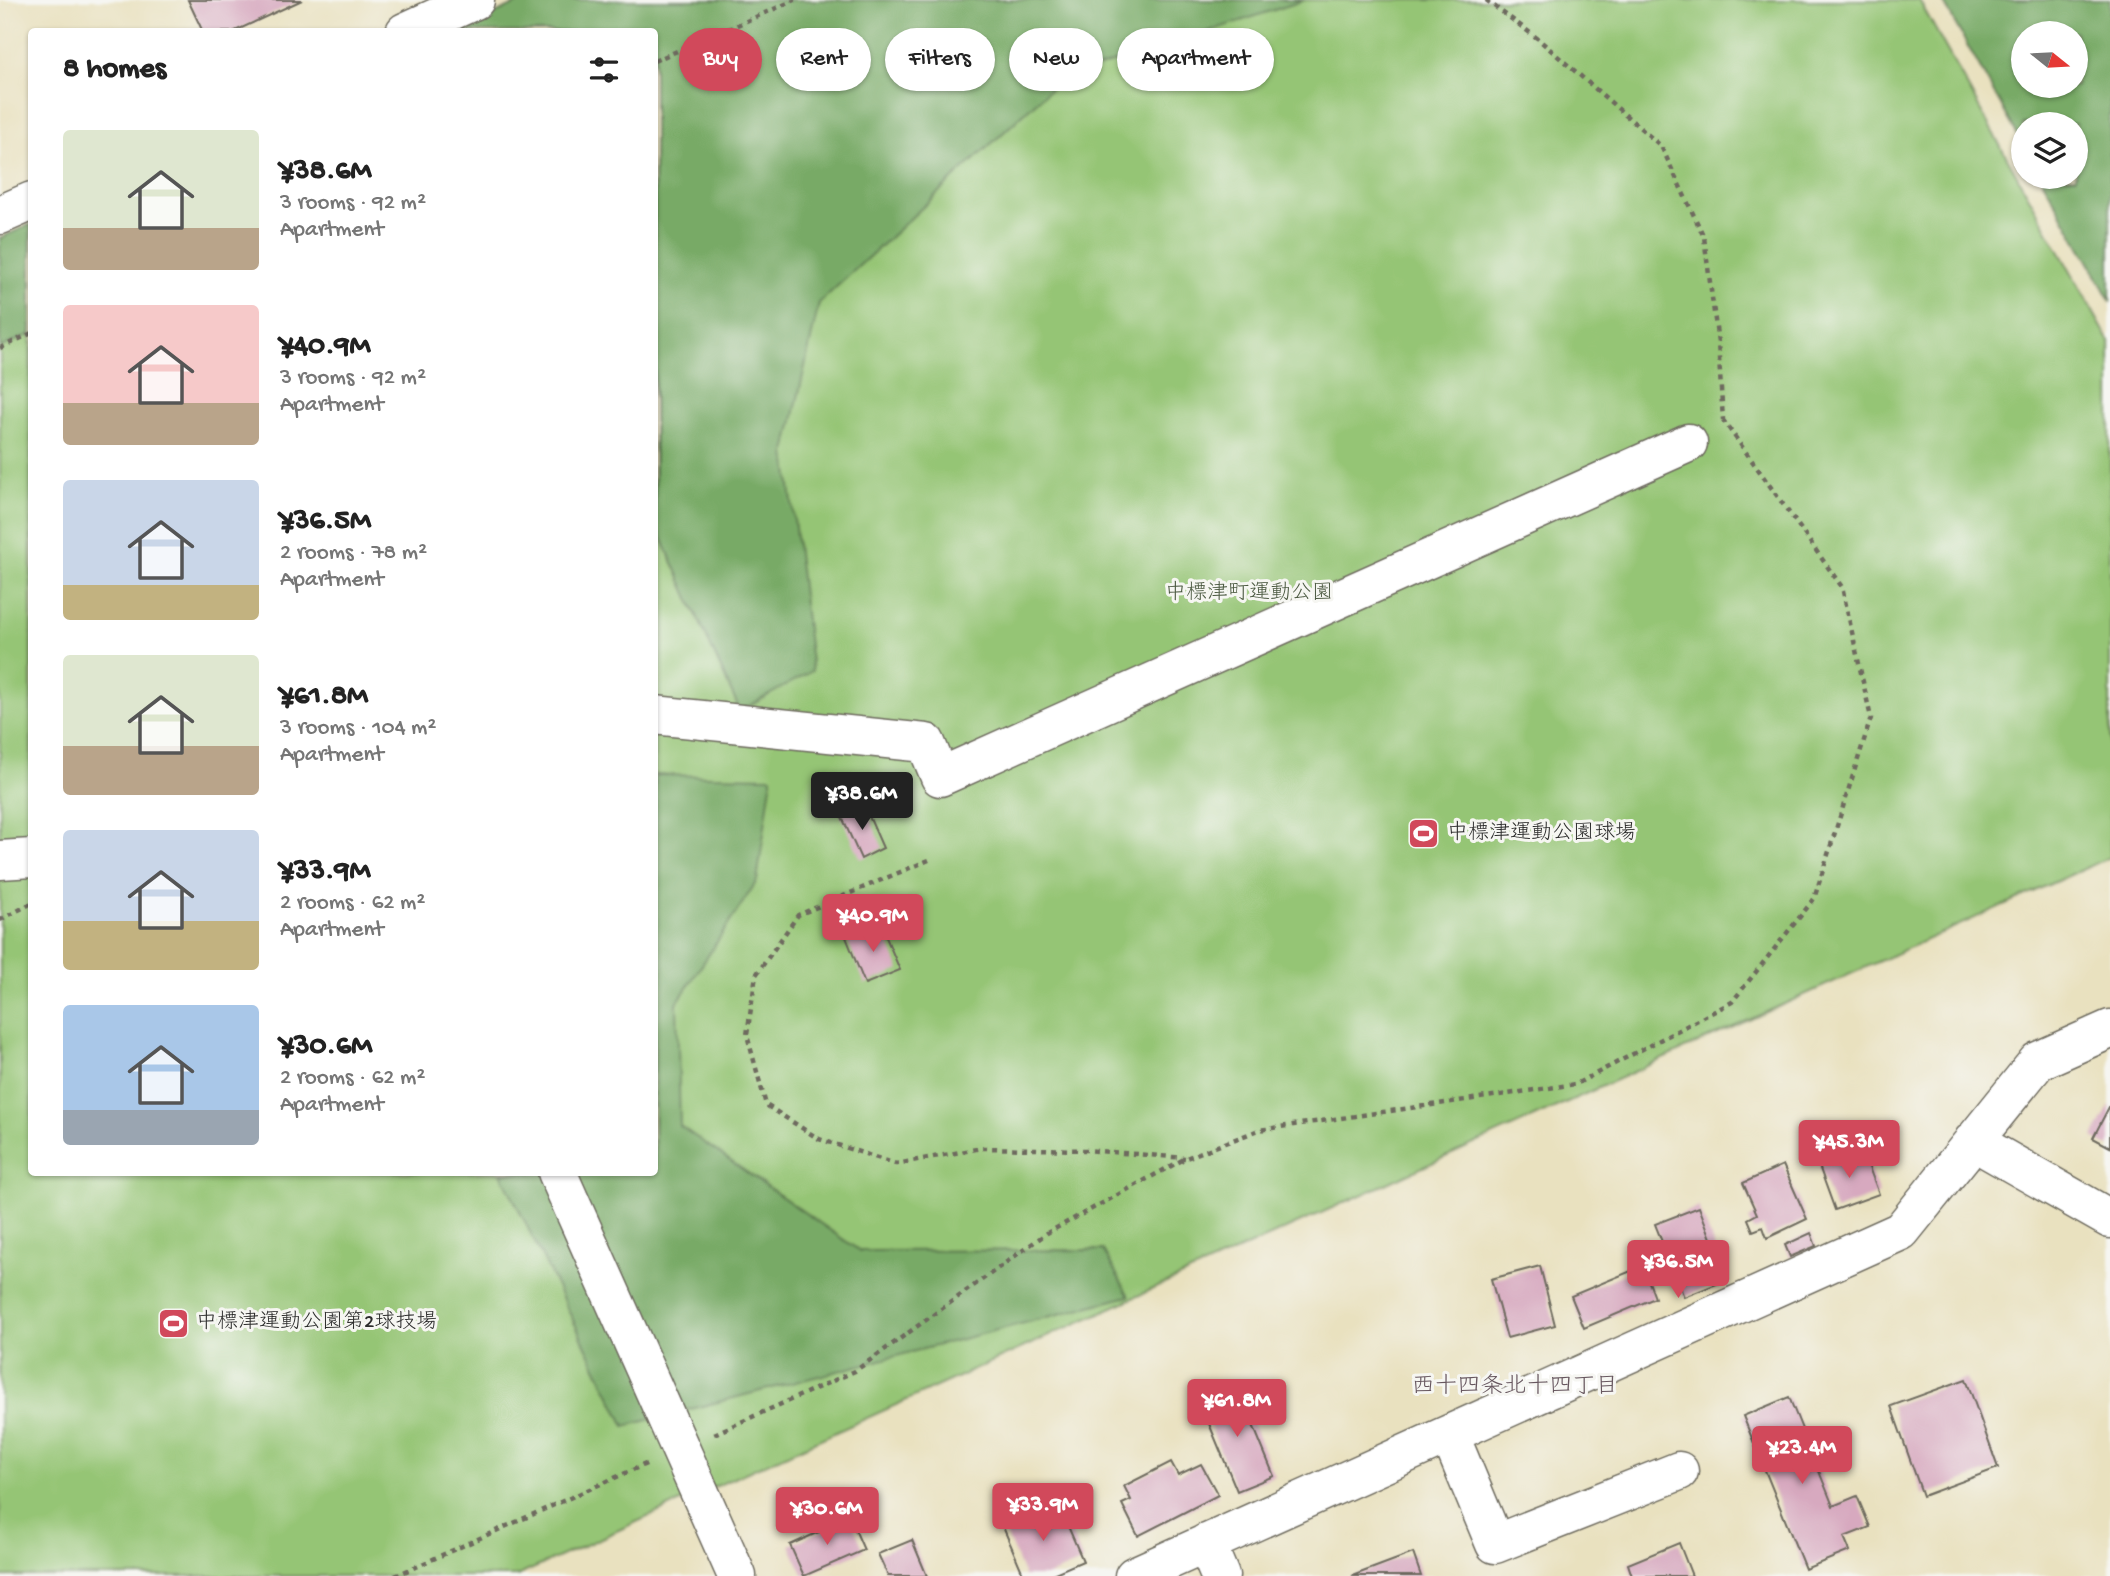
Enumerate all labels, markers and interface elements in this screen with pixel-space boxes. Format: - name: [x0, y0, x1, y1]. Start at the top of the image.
- north arrow: [2011, 21, 2088, 98]
- map controls: [2011, 21, 2088, 189]
- chip: Buy: [679, 28, 762, 91]
- chip: Rent: [776, 28, 871, 91]
- chip: Filters: [885, 28, 995, 91]
- chip: New: [1009, 28, 1103, 91]
- chip: Apartment: [1117, 28, 1274, 91]
- icon: filters: [585, 51, 623, 89]
- text: 8 homes: [63, 53, 166, 88]
- button: layers: [2011, 112, 2088, 189]
- text: ¥38.6M: [280, 155, 371, 190]
- icon: home: [119, 158, 203, 242]
- text: 3 rooms · 92 m²: [280, 190, 426, 217]
- text: Apartment: [280, 217, 384, 244]
- text: ¥40.9M: [280, 330, 370, 365]
- icon: home: [119, 333, 203, 417]
- text: 3 rooms · 92 m²: [280, 365, 426, 392]
- text: Apartment: [280, 392, 384, 419]
- text: ¥36.5M: [280, 505, 371, 540]
- icon: home: [119, 508, 203, 592]
- text: 2 rooms · 78 m²: [280, 540, 427, 567]
- text: Apartment: [280, 567, 384, 594]
- park label: 中標津町運動公園: [1165, 580, 1333, 607]
- text: ¥61.8M: [280, 680, 368, 715]
- icon: home: [119, 683, 203, 767]
- text: 3 rooms · 104 m²: [280, 715, 436, 742]
- text: Apartment: [280, 742, 384, 769]
- pin: ¥38.6M: [805, 772, 919, 832]
- text: ¥38.6M: [827, 781, 897, 808]
- sports icon: 中標津運動公園球場: [1407, 817, 1441, 851]
- place label: 中標津運動公園球場: [1447, 820, 1636, 847]
- text: ¥33.9M: [280, 855, 370, 890]
- icon: home: [119, 858, 203, 942]
- text: 2 rooms · 62 m²: [280, 890, 425, 917]
- pin: ¥40.9M: [816, 894, 930, 954]
- text: ¥40.9M: [838, 903, 908, 930]
- text: Apartment: [280, 917, 384, 944]
- text: ¥30.6M: [280, 1030, 372, 1065]
- icon: home: [119, 1033, 203, 1117]
- text: 2 rooms · 62 m²: [280, 1065, 425, 1092]
- text: Apartment: [280, 1092, 384, 1119]
- pin: ¥45.3M: [1792, 1120, 1906, 1180]
- text: ¥45.3M: [1815, 1129, 1883, 1156]
- pin: ¥36.5M: [1621, 1240, 1735, 1300]
- text: ¥36.5M: [1643, 1249, 1713, 1276]
- sports icon: 中標津運動公園第2球技場: [156, 1306, 190, 1340]
- place label: 中標津運動公園第2球技場: [196, 1309, 437, 1336]
- district label: 西十四条北十四丁目: [1412, 1373, 1619, 1401]
- pin: ¥61.8M: [1180, 1380, 1294, 1439]
- text: ¥61.8M: [1203, 1388, 1271, 1415]
- pin: ¥23.4M: [1745, 1426, 1859, 1486]
- text: ¥23.4M: [1768, 1435, 1836, 1462]
- pin: ¥33.9M: [986, 1484, 1100, 1543]
- pin: ¥30.6M: [770, 1488, 884, 1547]
- text: ¥33.9M: [1008, 1492, 1078, 1519]
- text: ¥30.6M: [792, 1496, 862, 1523]

